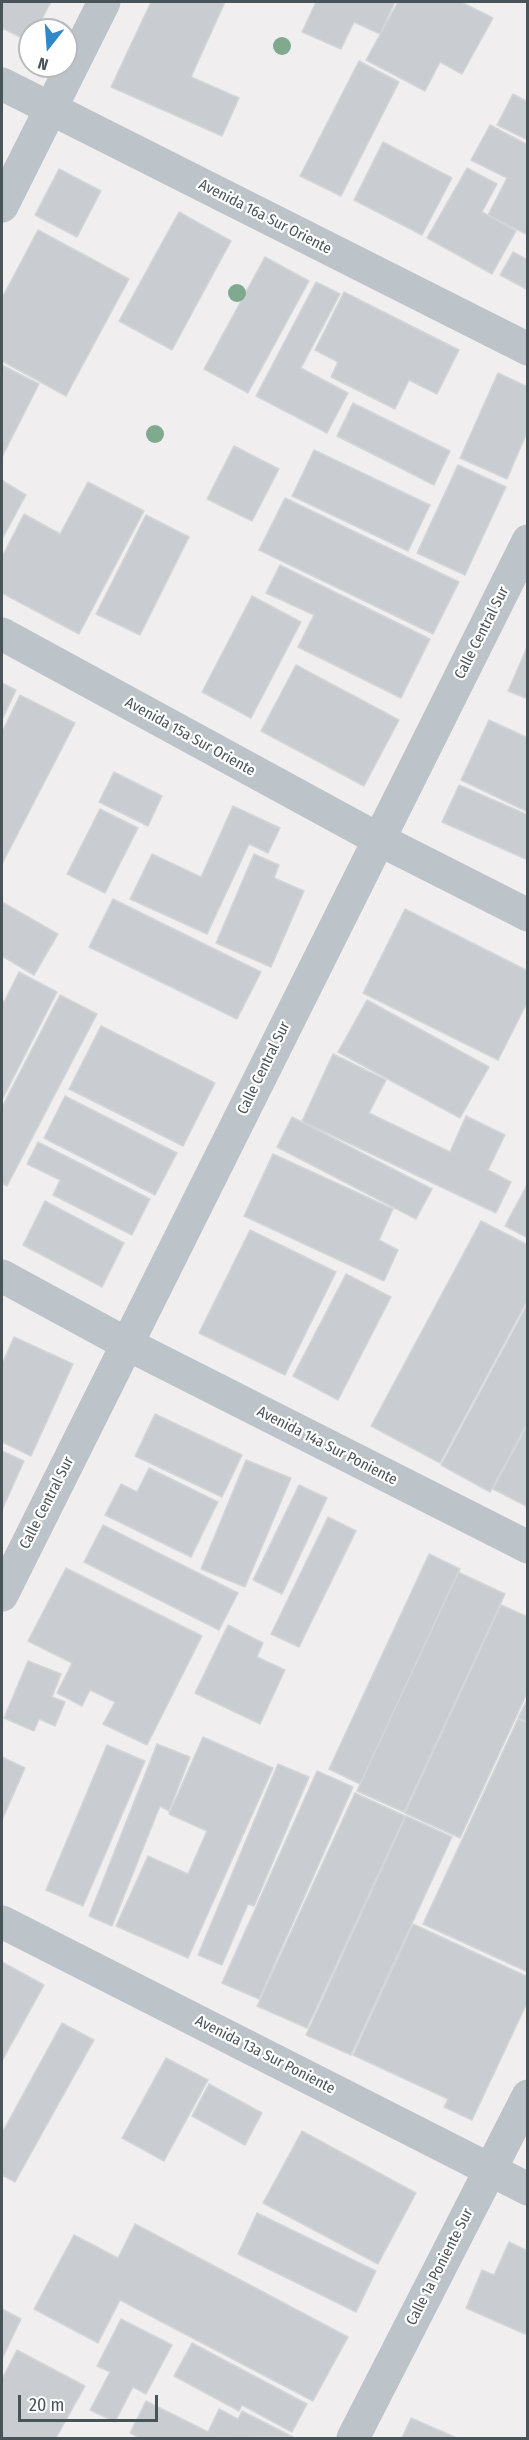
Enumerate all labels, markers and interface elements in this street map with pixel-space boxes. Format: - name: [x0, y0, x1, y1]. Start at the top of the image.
- north arrow: [18, 18, 78, 78]
- text: N: [36, 53, 51, 74]
- street label: Avenida 16a Sur Oriente: [196, 176, 334, 258]
- street label: Calle Central Sur: [451, 584, 513, 682]
- street label: Avenida 15a Sur Oriente: [122, 694, 258, 780]
- street label: Calle Central Sur: [234, 1019, 294, 1117]
- street label: Avenida 14a Sur Poniente: [254, 1403, 400, 1489]
- street label: Calle Central Sur: [16, 1454, 78, 1552]
- street label: Avenida 13a Sur Poniente: [192, 2012, 338, 2098]
- street label: Calle 1a Poniente Sur: [403, 2206, 477, 2328]
- scale bar: [21, 2383, 160, 2421]
- text: 20 m: [29, 2394, 64, 2416]

